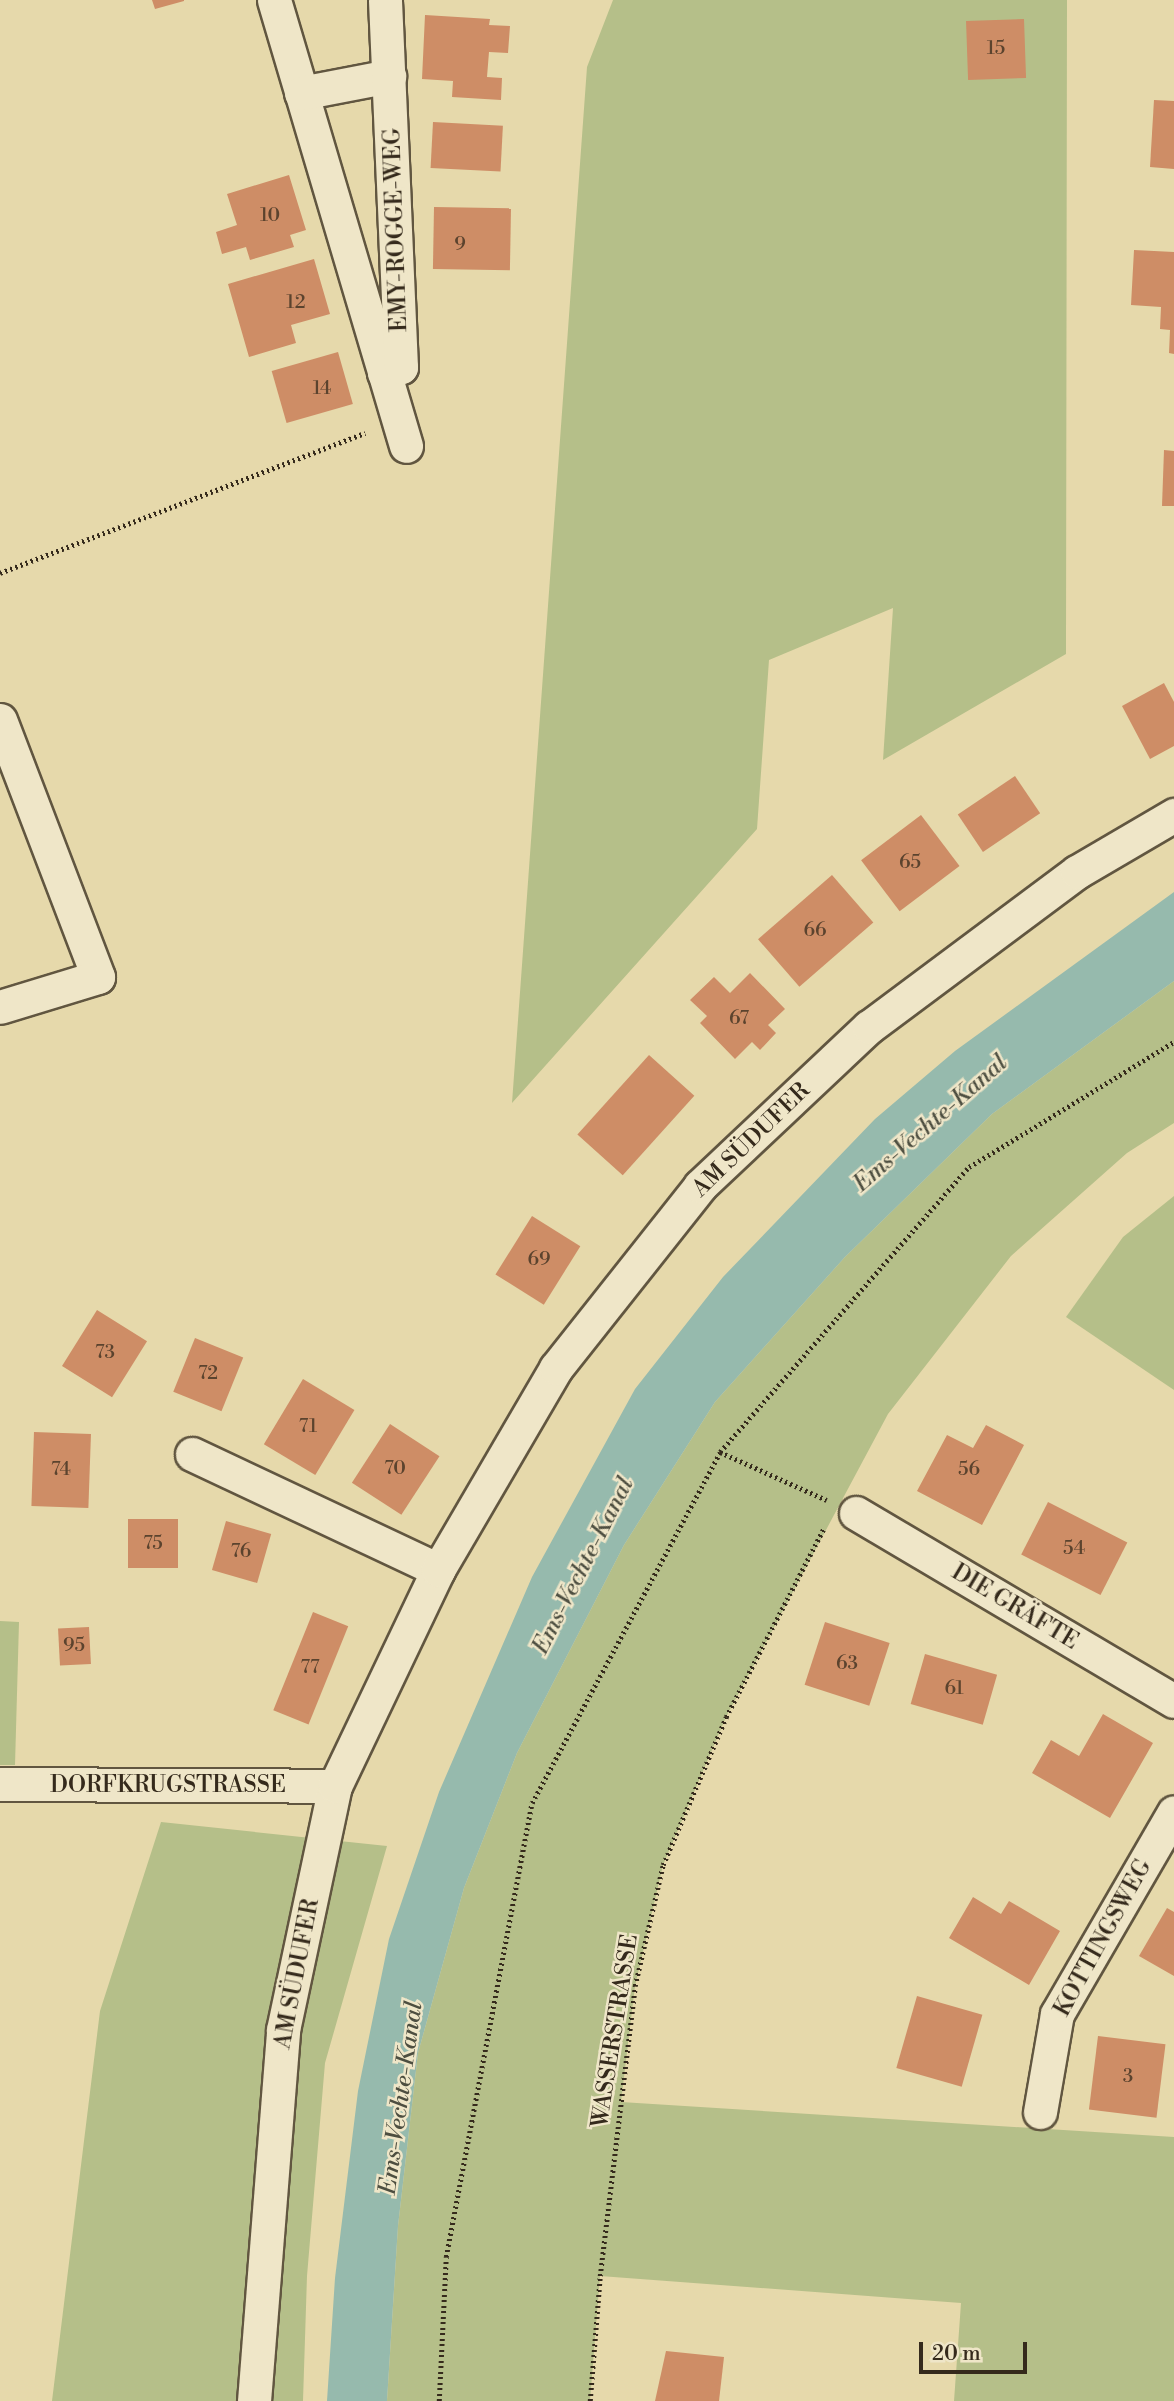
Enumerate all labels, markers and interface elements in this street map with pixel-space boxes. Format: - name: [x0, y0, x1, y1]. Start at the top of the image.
- house number: 15: [987, 38, 1005, 60]
- street label: EMY-ROGGE-WEG: [379, 128, 413, 332]
- house number: 10: [260, 205, 280, 227]
- house number: 9: [454, 234, 466, 256]
- house number: 12: [286, 292, 306, 314]
- house number: 14: [313, 378, 331, 400]
- house number: 65: [899, 852, 921, 874]
- house number: 66: [803, 920, 827, 942]
- house number: 67: [729, 1008, 749, 1030]
- water label: Ems-Vechte-Kanal: [848, 1049, 1014, 1199]
- street label: AM SÜDUFER: [687, 1077, 815, 1203]
- house number: 69: [527, 1249, 551, 1271]
- house number: 73: [95, 1342, 115, 1364]
- house number: 72: [198, 1363, 218, 1385]
- house number: 71: [299, 1416, 317, 1438]
- house number: 70: [384, 1458, 406, 1480]
- house number: 74: [51, 1459, 71, 1481]
- house number: 56: [958, 1459, 980, 1481]
- water label: Ems-Vechte-Kanal: [527, 1473, 641, 1659]
- house number: 75: [143, 1533, 163, 1555]
- house number: 54: [1063, 1538, 1085, 1560]
- house number: 76: [231, 1541, 251, 1563]
- street label: DIE GRÄFTE: [947, 1558, 1083, 1656]
- house number: 95: [63, 1635, 85, 1657]
- house number: 63: [836, 1653, 858, 1675]
- house number: 77: [300, 1657, 320, 1679]
- house number: 61: [944, 1678, 964, 1700]
- street label: DORFKRUGSTRASSE: [50, 1771, 286, 1799]
- street label: KOTTINGSWEG: [1048, 1855, 1158, 2021]
- street label: AM SÜDUFER: [269, 1897, 325, 2051]
- street label: WASSERSTRASSE: [586, 1932, 644, 2130]
- water label: Ems-Vechte-Kanal: [374, 2000, 430, 2196]
- house number: 3: [1123, 2066, 1133, 2088]
- scale bar: [922, 2328, 1030, 2372]
- text: 20 m: [932, 2341, 981, 2367]

